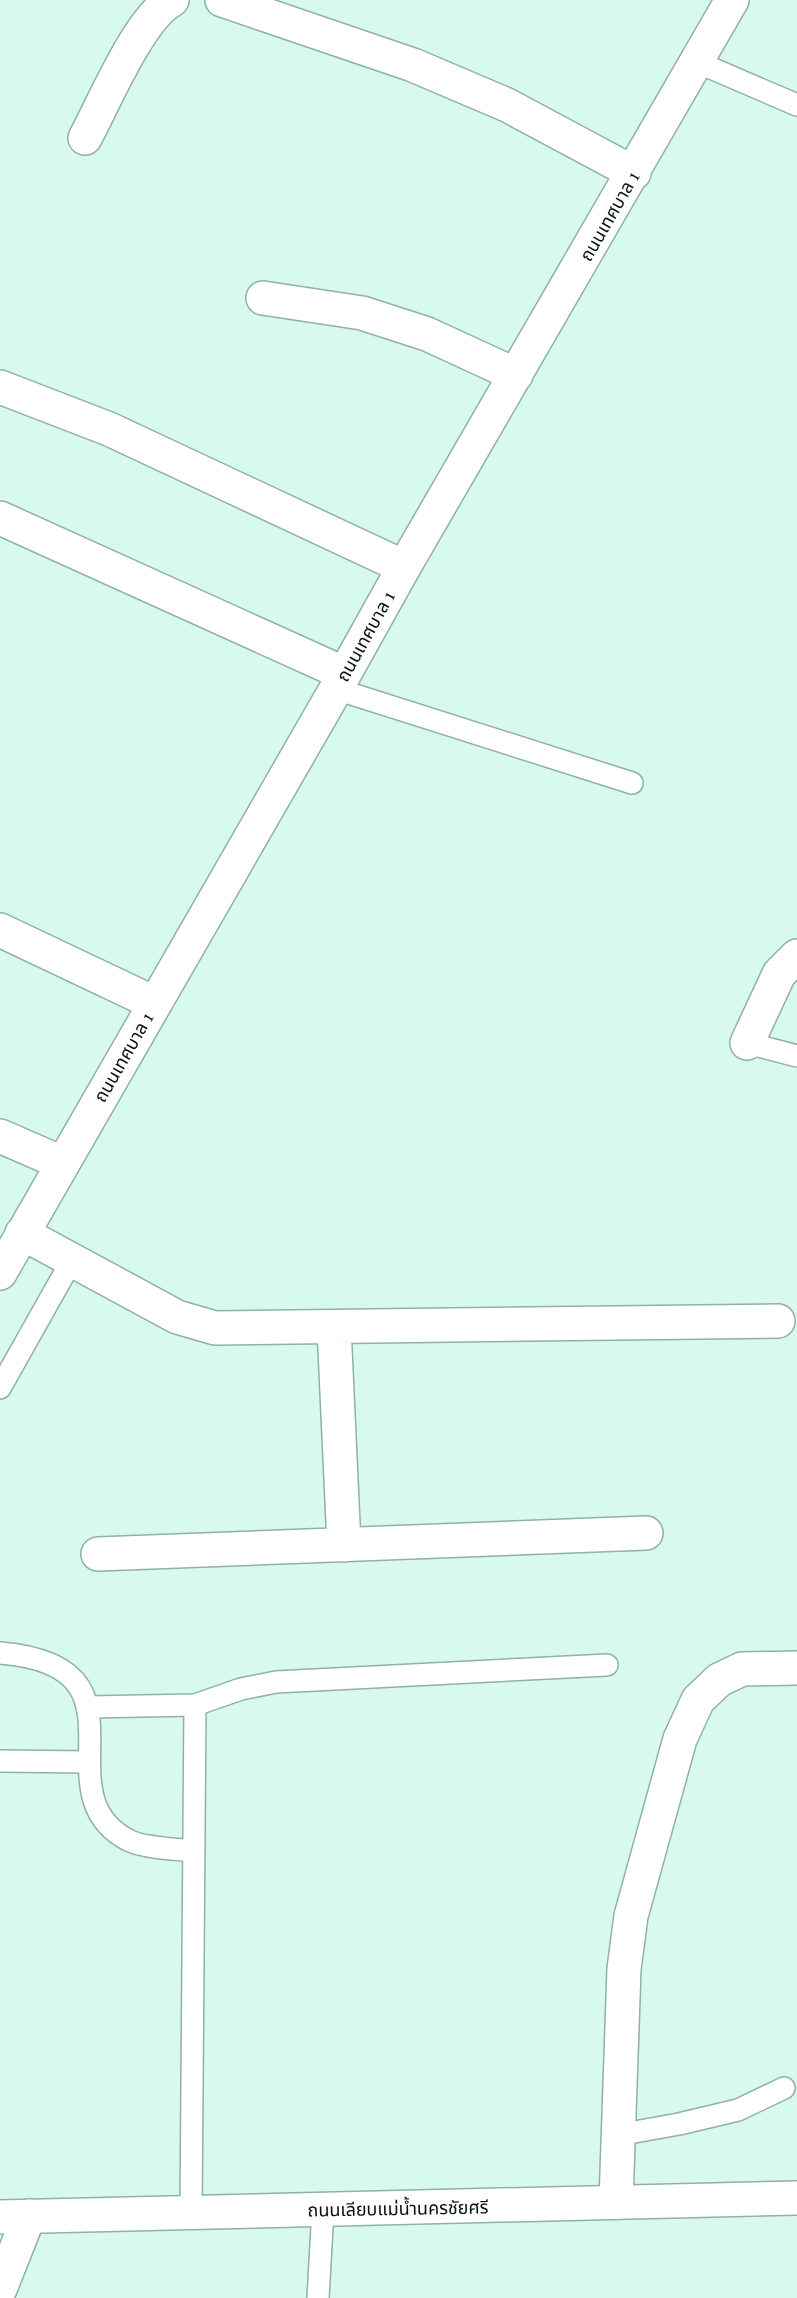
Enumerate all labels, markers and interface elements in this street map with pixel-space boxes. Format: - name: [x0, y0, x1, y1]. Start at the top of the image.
- street label: ถนนเทศบาล 1: [574, 166, 645, 265]
- street label: ถนนเทศบาล 1: [330, 586, 400, 686]
- street label: ถนนเทศบาล 1: [88, 1007, 159, 1106]
- street label: ถนนเลียบแม่น้ำนครชัยศรี: [307, 2194, 489, 2222]

